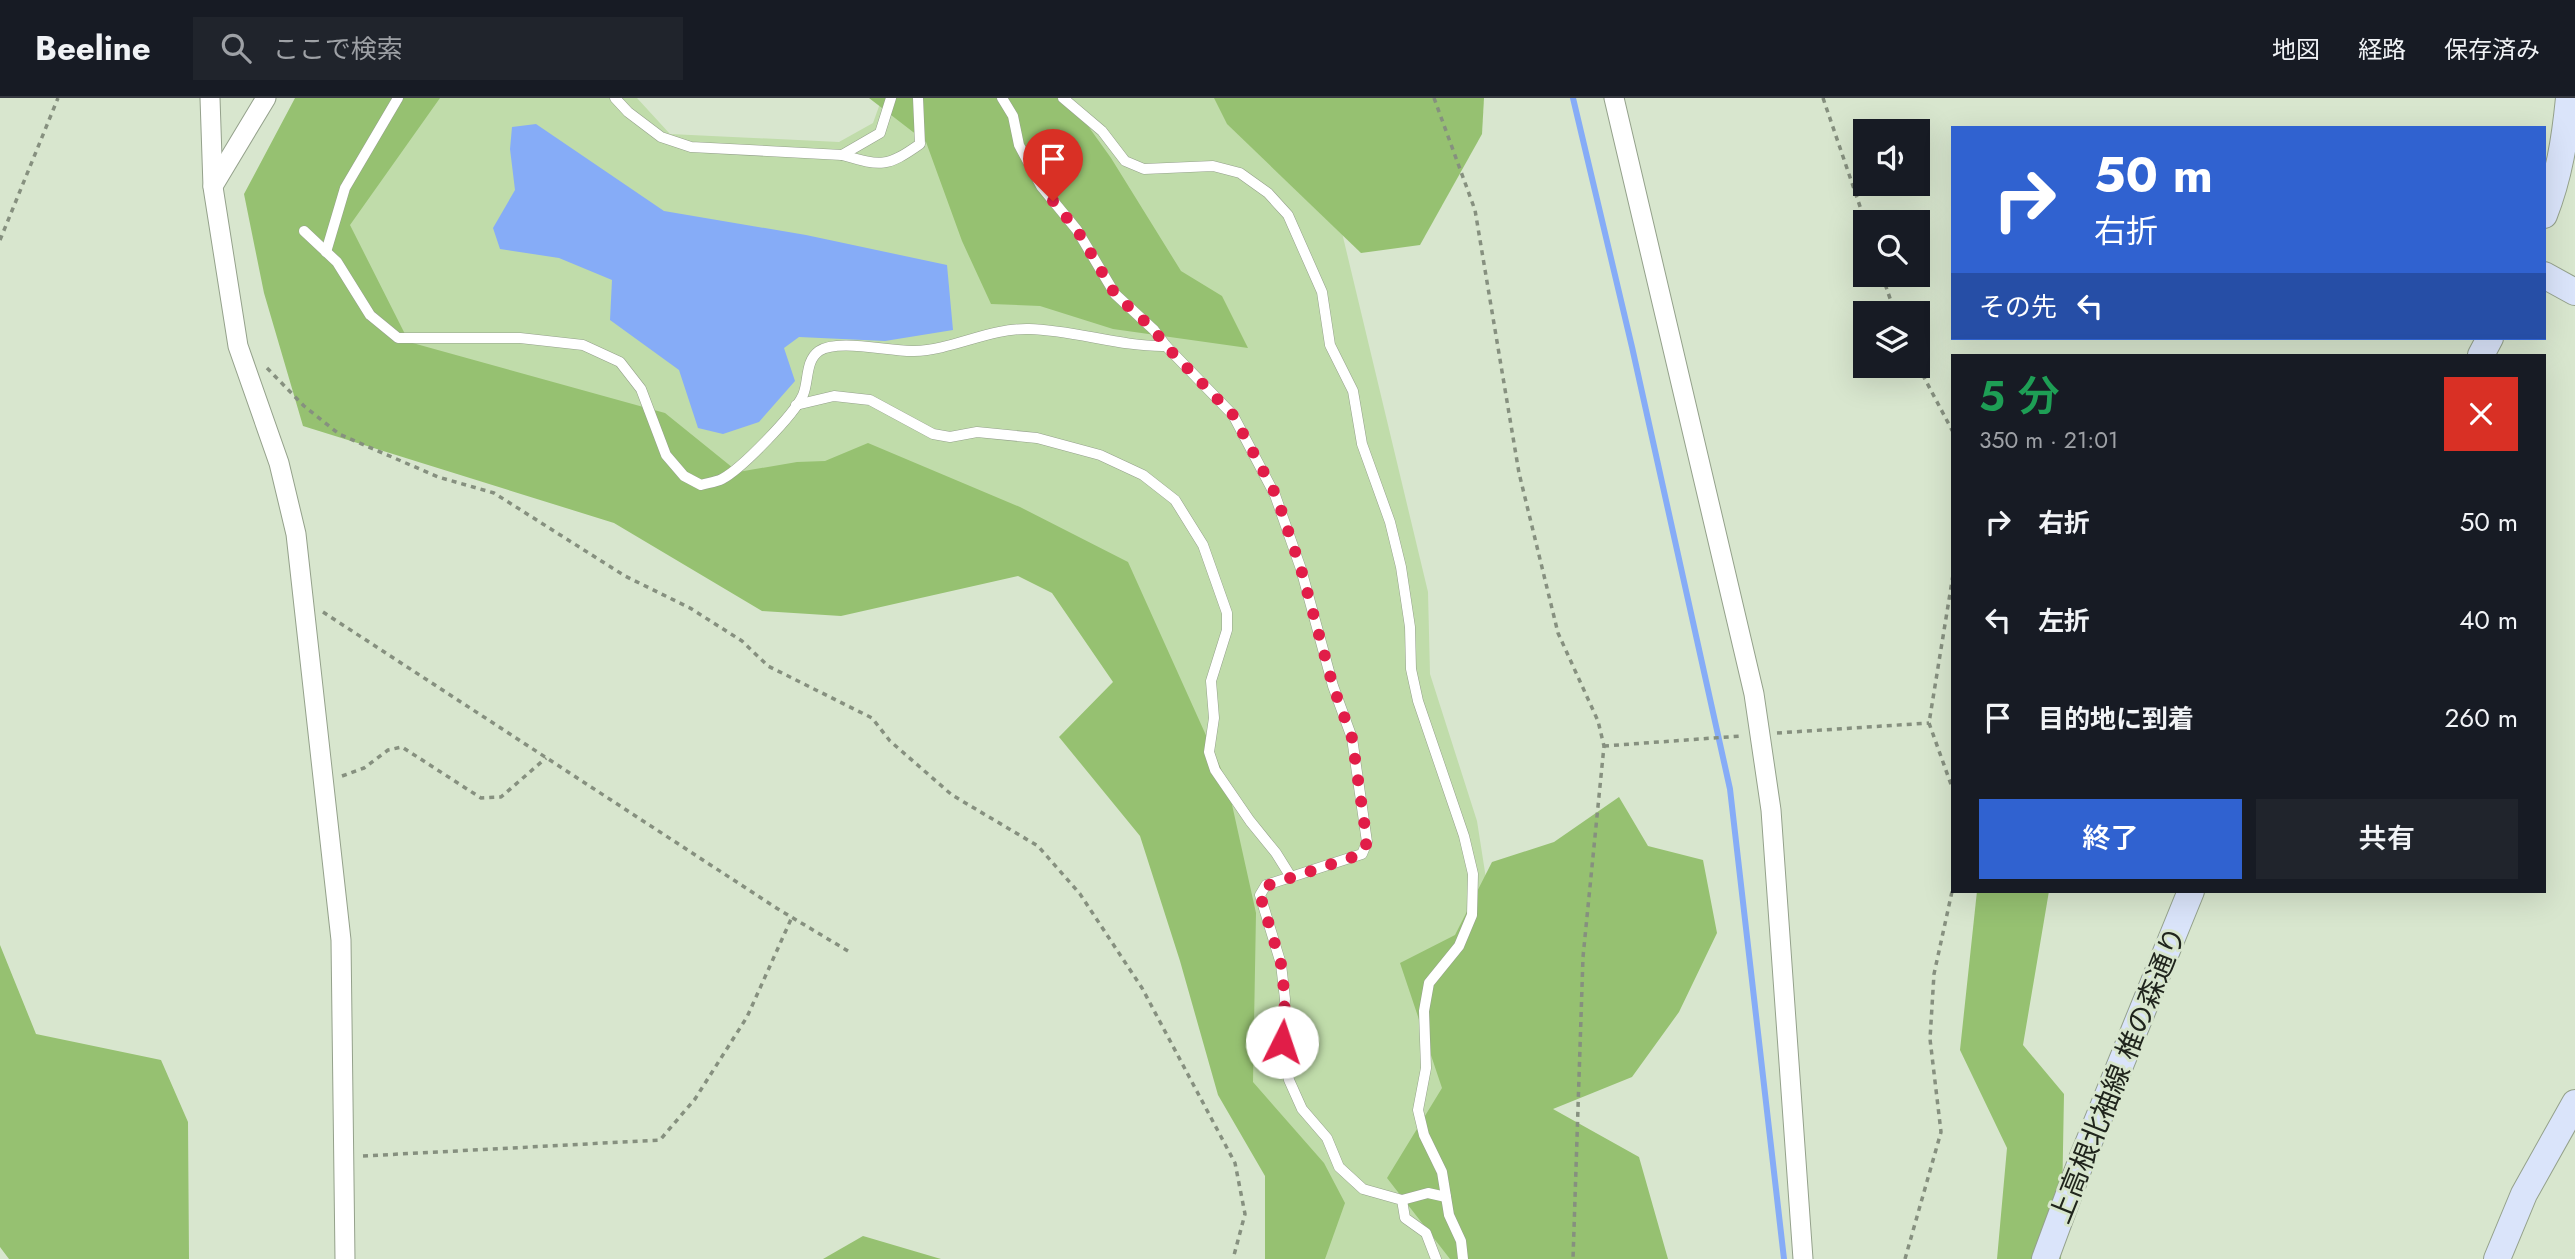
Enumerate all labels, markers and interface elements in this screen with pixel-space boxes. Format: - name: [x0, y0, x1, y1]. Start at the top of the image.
- search box: [193, 17, 683, 80]
- text: Beeline: [35, 25, 151, 72]
- icon: search: [217, 29, 255, 67]
- text: ここで検索: [273, 30, 403, 68]
- text: 地図: [2272, 32, 2320, 67]
- text: 経路: [2358, 32, 2406, 67]
- text: 保存済み: [2444, 32, 2540, 67]
- map controls: [1853, 119, 1930, 378]
- button: sound: [1853, 119, 1930, 196]
- pin: [1023, 129, 1083, 201]
- icon: arrive: [1034, 140, 1072, 178]
- text: 50 m: [2094, 140, 2213, 210]
- icon: right: [1979, 154, 2070, 245]
- text: 右折: [2094, 208, 2158, 254]
- button: search: [1853, 210, 1930, 287]
- icon: left: [2071, 287, 2109, 325]
- text: その先: [1979, 288, 2057, 326]
- button: layers: [1853, 301, 1930, 378]
- text: 5 分: [1979, 366, 2060, 427]
- button: close: [2444, 377, 2518, 451]
- text: 350 m · 21:01: [1979, 423, 2118, 457]
- icon: right: [1979, 503, 2017, 541]
- text: 50 m: [2460, 503, 2518, 541]
- text: 右折: [2038, 504, 2090, 542]
- icon: left: [1979, 601, 2017, 639]
- text: 40 m: [2459, 601, 2518, 639]
- text: 左折: [2038, 602, 2090, 640]
- icon: arrive: [1979, 699, 2017, 737]
- text: 260 m: [2445, 699, 2518, 737]
- text: 目的地に到着: [2038, 700, 2194, 738]
- button: 終了: [1979, 799, 2242, 879]
- button: 共有: [2256, 799, 2518, 879]
- street label: 上高根北袖線 椎の森通り: [2040, 921, 2196, 1229]
- position arrow: [1245, 1005, 1319, 1079]

